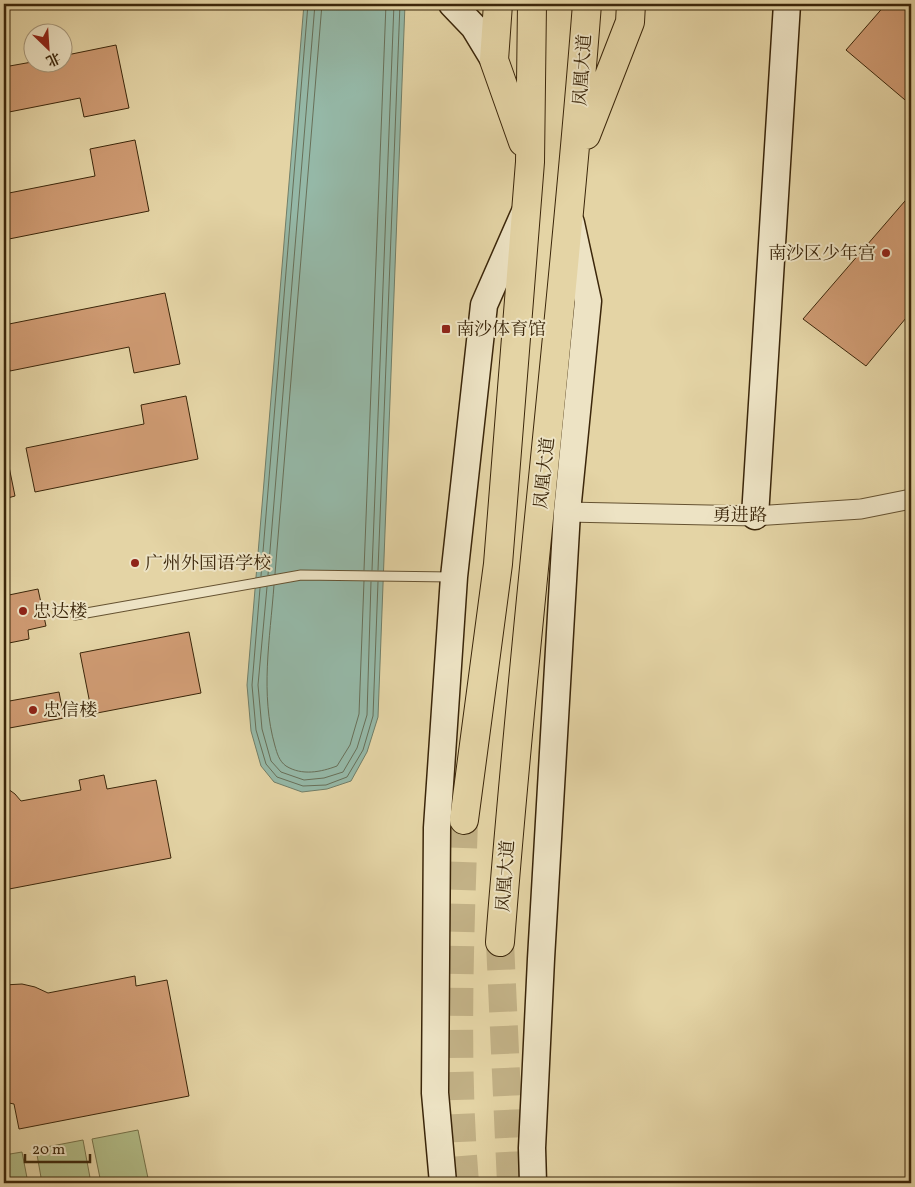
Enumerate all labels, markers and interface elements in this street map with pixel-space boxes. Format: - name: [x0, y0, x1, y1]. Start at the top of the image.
- north arrow: [22, 22, 72, 72]
- street label: 凤凰大道: [569, 33, 598, 107]
- text: 北: [43, 47, 63, 70]
- place label: 南沙区少年宫: [768, 242, 876, 267]
- marker: 南沙区少年宫: [880, 247, 892, 259]
- place label: 南沙体育馆: [456, 318, 546, 343]
- marker: 南沙体育馆: [440, 323, 452, 335]
- street label: 凤凰大道: [529, 436, 562, 510]
- street label: 勇进路: [713, 504, 767, 529]
- place label: 广州外国语学校: [145, 552, 271, 577]
- marker: 广州外国语学校: [129, 557, 141, 569]
- place label: 忠达楼: [33, 600, 87, 625]
- marker: 忠达楼: [17, 605, 29, 617]
- place label: 忠信楼: [43, 699, 97, 724]
- marker: 忠信楼: [27, 704, 39, 716]
- street label: 凤凰大道: [492, 839, 521, 913]
- scale bar: [25, 1132, 90, 1164]
- text: 20 m: [32, 1140, 65, 1161]

